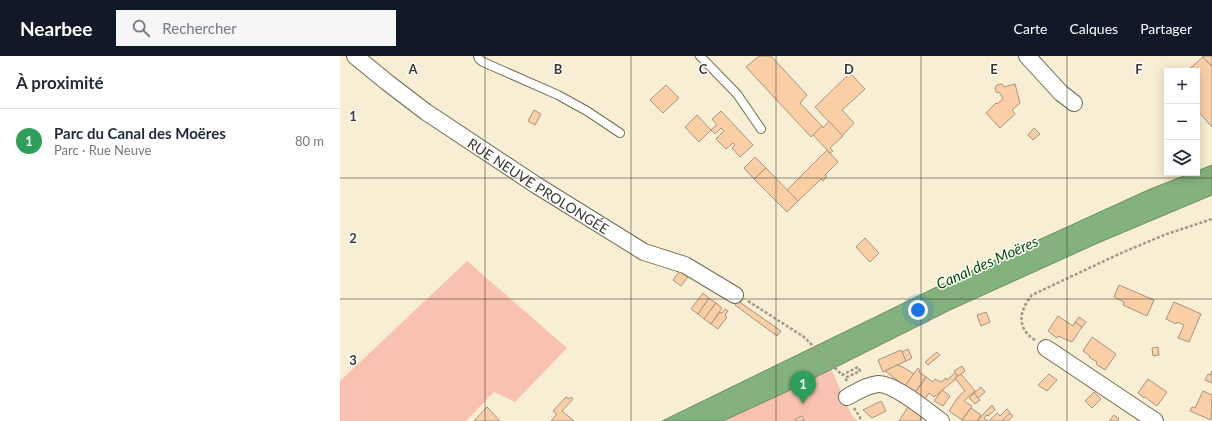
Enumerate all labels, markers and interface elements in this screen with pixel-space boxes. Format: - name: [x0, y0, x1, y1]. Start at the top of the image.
- search box: [116, 10, 396, 46]
- text: Nearbee: [20, 17, 92, 40]
- icon: search: [130, 17, 152, 39]
- text: Rechercher: [162, 19, 237, 37]
- text: Carte: [1014, 20, 1047, 37]
- text: Calques: [1069, 20, 1118, 37]
- text: Partager: [1140, 20, 1192, 37]
- text: A: [407, 61, 418, 77]
- text: B: [554, 61, 563, 77]
- text: C: [699, 61, 708, 77]
- text: D: [844, 61, 854, 77]
- text: E: [990, 61, 998, 77]
- text: F: [1135, 61, 1143, 77]
- map controls: [1164, 68, 1200, 176]
- button: +: [1164, 68, 1200, 104]
- text: À proximité: [16, 72, 104, 93]
- button: −: [1164, 104, 1200, 140]
- text: 1: [349, 108, 357, 124]
- text: Parc du Canal des Moëres: [54, 124, 226, 142]
- text: 1: [25, 133, 33, 149]
- text: 80 m: [295, 133, 324, 149]
- street label: RUE NEUVE PROLONGÉE: [465, 134, 612, 237]
- button: layers: [1164, 140, 1200, 176]
- text: Parc · Rue Neuve: [54, 142, 151, 158]
- text: 2: [349, 230, 357, 246]
- water label: Canal des Moëres: [933, 231, 1041, 293]
- your location: [908, 300, 928, 320]
- text: 3: [349, 352, 357, 368]
- pin: 1: [790, 371, 816, 404]

